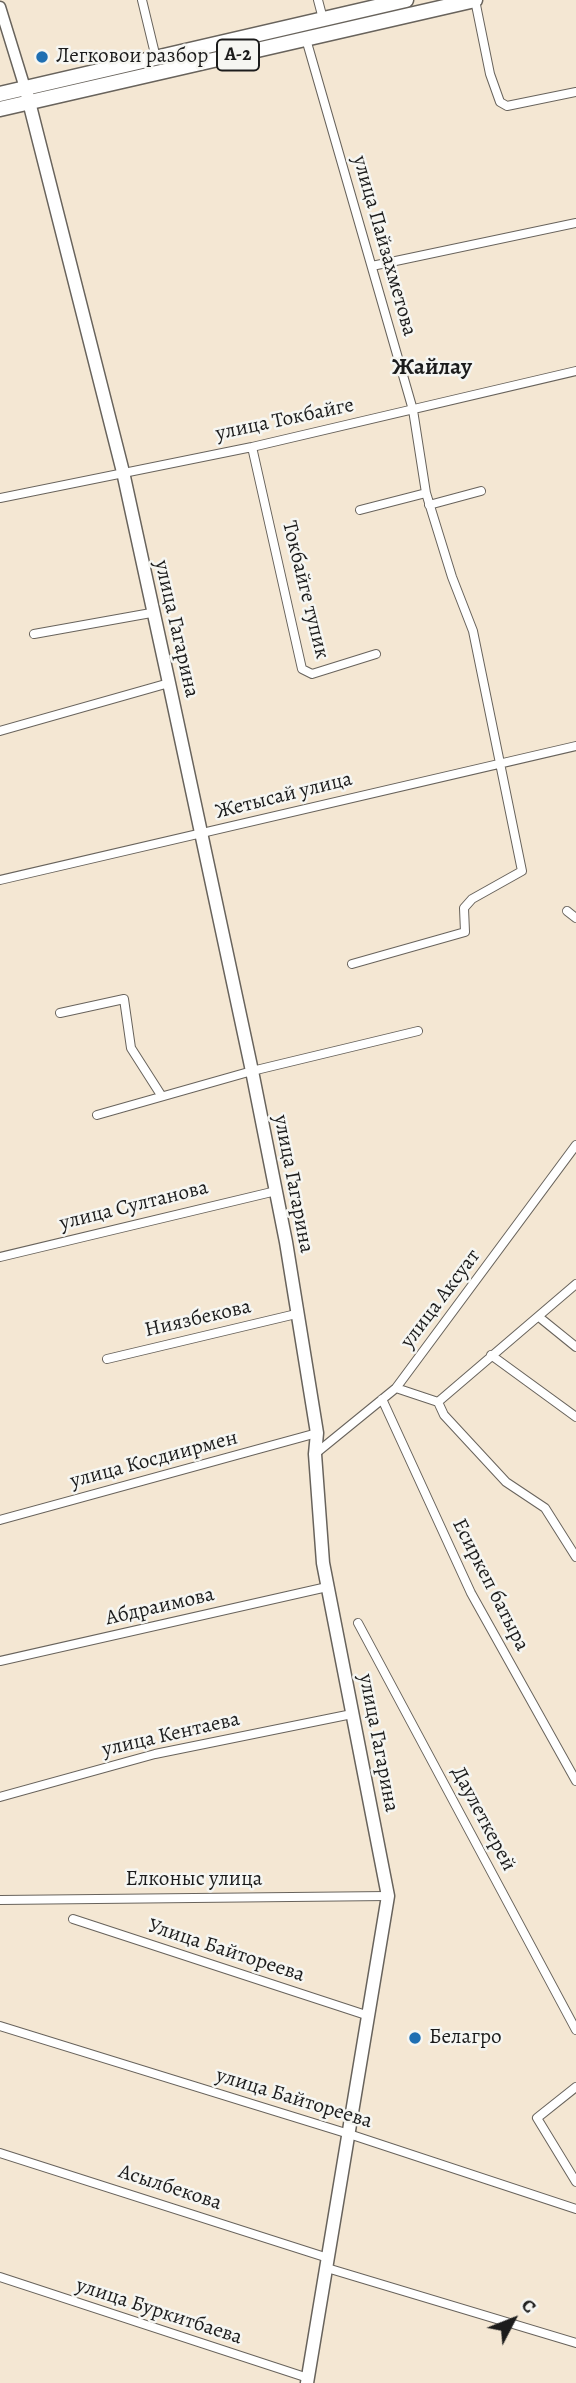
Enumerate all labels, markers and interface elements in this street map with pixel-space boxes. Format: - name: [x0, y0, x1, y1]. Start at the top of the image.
- road number: A-2: [217, 40, 259, 70]
- place label: Легковои разбор: [56, 44, 208, 70]
- marker: Легковои разбор: [34, 49, 50, 65]
- street label: улица Пайзахметова: [346, 153, 422, 339]
- district label: Жайлау: [392, 354, 472, 382]
- street label: улица Токбайге: [213, 393, 357, 447]
- street label: Токбайге тупик: [276, 518, 334, 662]
- street label: улица Гагарина: [148, 558, 204, 700]
- street label: Жетысай улица: [213, 767, 355, 825]
- street label: улица Гагарина: [267, 1113, 319, 1255]
- street label: улица Султанова: [57, 1175, 211, 1237]
- street label: улица Аксуат: [396, 1245, 486, 1353]
- street label: Ниязбекова: [142, 1295, 254, 1343]
- street label: улица Косдиирмен: [68, 1426, 240, 1494]
- street label: Есиркеп батыра: [446, 1515, 534, 1655]
- street label: Абдраимова: [103, 1582, 217, 1632]
- street label: улица Гагарина: [352, 1672, 404, 1814]
- street label: улица Кентаева: [100, 1707, 242, 1763]
- street label: Даулеткерей: [445, 1763, 521, 1875]
- street label: Елконыс улица: [125, 1867, 263, 1893]
- street label: Улица Байтореева: [144, 1914, 308, 1988]
- place label: Белагро: [429, 2025, 502, 2051]
- marker: Белагро: [407, 2030, 423, 2046]
- street label: улица Байтореева: [213, 2063, 375, 2135]
- street label: Асылбекова: [115, 2160, 225, 2216]
- street label: улица Буркитбаева: [73, 2273, 245, 2351]
- north arrow: [478, 2285, 548, 2355]
- text: С: [515, 2293, 542, 2319]

